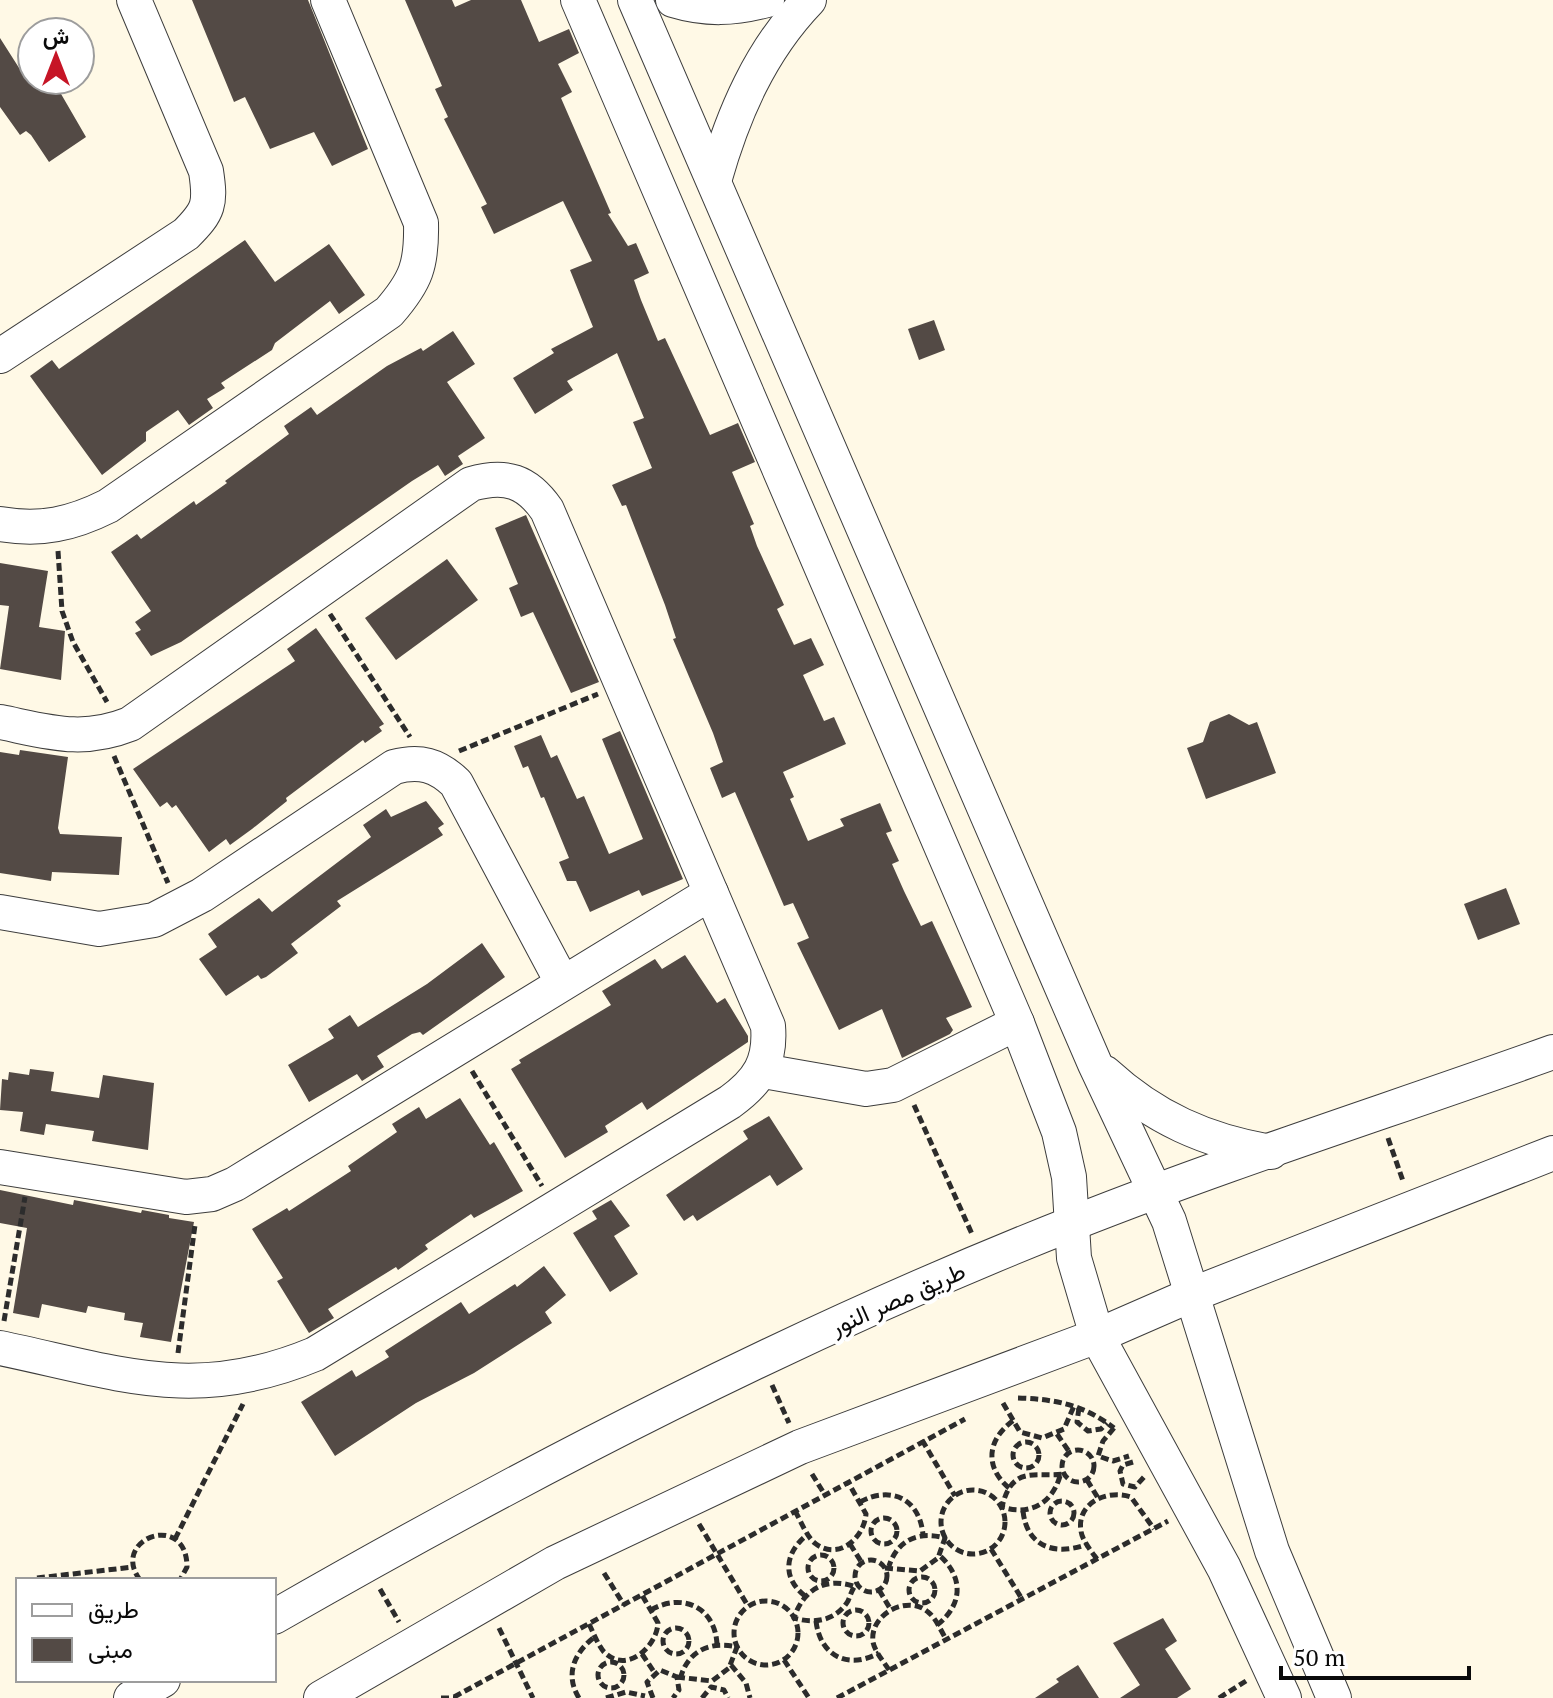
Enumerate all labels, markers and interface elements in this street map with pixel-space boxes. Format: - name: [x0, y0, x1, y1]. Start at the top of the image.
- north arrow: [16, 16, 96, 96]
- text: ش: [43, 21, 69, 50]
- street label: طريق مصر النور: [824, 1254, 970, 1343]
- legend: [16, 1578, 276, 1682]
- text: طريق: [88, 1593, 139, 1625]
- scale bar: [1281, 1630, 1469, 1680]
- text: مبنى: [88, 1633, 133, 1665]
- text: 50 m: [1293, 1641, 1345, 1673]

